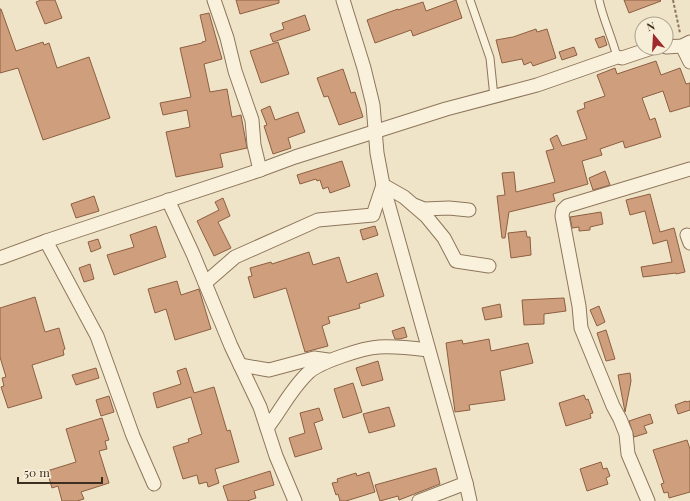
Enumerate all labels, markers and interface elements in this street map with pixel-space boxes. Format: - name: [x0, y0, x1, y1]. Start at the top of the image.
- north arrow: [634, 16, 674, 56]
- text: N: [645, 18, 657, 34]
- scale bar: [18, 459, 102, 485]
- text: 50 m: [24, 464, 50, 480]

